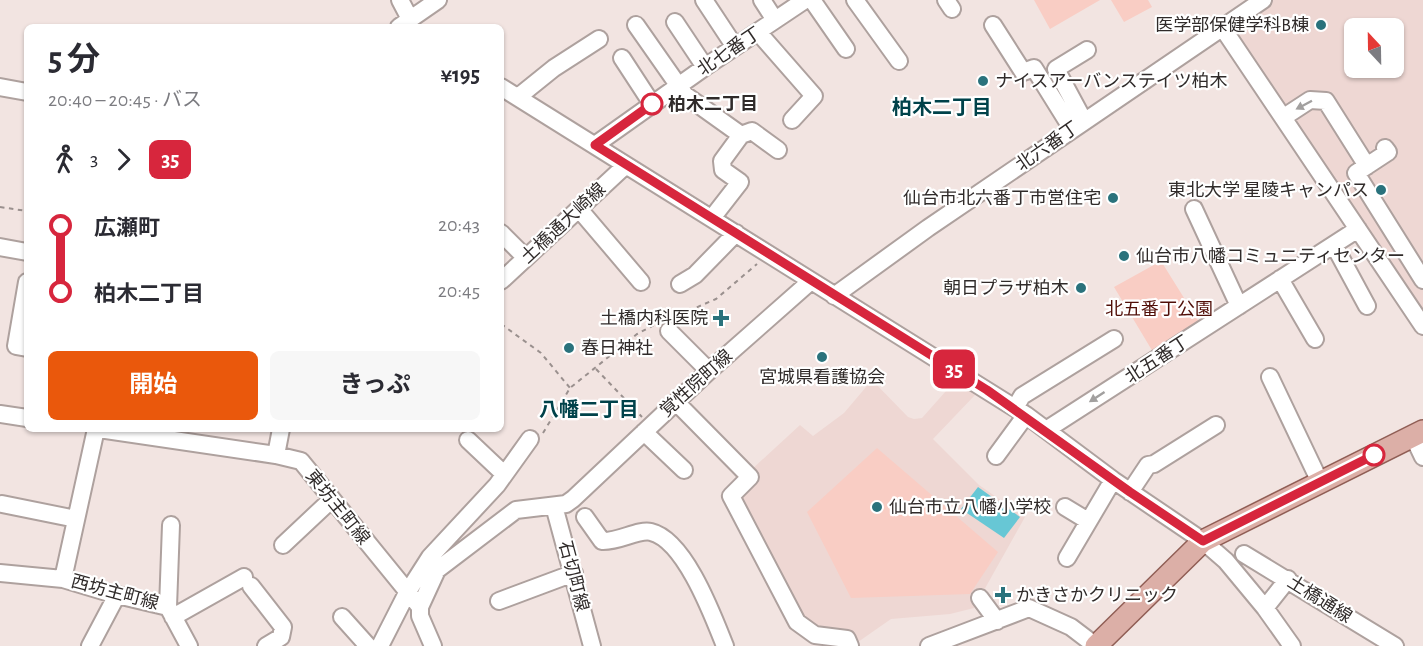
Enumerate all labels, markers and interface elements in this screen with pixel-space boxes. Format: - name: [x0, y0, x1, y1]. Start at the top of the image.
- place label: 医学部保健学科B棟: [1155, 15, 1309, 35]
- marker: 医学部保健学科B棟: [1314, 18, 1328, 32]
- north arrow: [1344, 18, 1404, 78]
- map controls: [1344, 18, 1404, 78]
- street label: 北七番丁: [694, 23, 764, 79]
- text: 5 分: [48, 44, 100, 77]
- text: ¥195: [440, 64, 480, 86]
- place label: ナイスアーバンステイツ柏木: [995, 72, 1228, 91]
- marker: ナイスアーバンステイツ柏木: [976, 74, 990, 88]
- text: 20:40 – 20:45 · バス: [48, 90, 202, 110]
- marker: 柏木二丁目: [641, 93, 663, 115]
- place label: 柏木二丁目: [668, 95, 758, 114]
- district label: 柏木二丁目: [892, 97, 992, 118]
- one-way arrow: [1295, 100, 1312, 110]
- street label: 北六番丁: [1012, 117, 1082, 175]
- icon: walk: [48, 143, 81, 176]
- icon: forward: [107, 143, 140, 176]
- text: 3: [90, 149, 98, 169]
- text: 35: [161, 149, 179, 170]
- street label: 土橋通大崎線: [517, 179, 609, 267]
- place label: 東北大学 星陵キャンパス: [1168, 180, 1369, 200]
- marker: 東北大学 星陵キャンパス: [1374, 183, 1388, 197]
- place label: 仙台市北六番丁市営住宅: [903, 188, 1101, 208]
- marker: 仙台市北六番丁市営住宅: [1106, 191, 1120, 205]
- text: 20:43: [438, 215, 480, 235]
- text: 広瀬町: [94, 217, 160, 239]
- place label: 仙台市八幡コミュニティセンター: [1136, 246, 1405, 266]
- marker: 仙台市八幡コミュニティセンター: [1117, 249, 1131, 263]
- place label: 朝日プラザ柏木: [943, 279, 1069, 298]
- text: 20:45: [438, 281, 480, 301]
- marker: 朝日プラザ柏木: [1074, 281, 1088, 295]
- text: 柏木二丁目: [94, 283, 204, 305]
- park label: 北五番丁公園: [1105, 299, 1213, 319]
- place label: 土橋内科医院: [600, 309, 708, 328]
- marker: 土橋内科医院: [712, 309, 730, 327]
- street label: 北五番丁: [1121, 331, 1193, 387]
- place label: 春日神社: [581, 338, 653, 358]
- marker: 春日神社: [562, 341, 576, 355]
- street label: 覚性院町線: [656, 345, 736, 421]
- marker: 宮城県看護協会: [815, 350, 829, 364]
- line badge: 35: [927, 350, 981, 388]
- button: 開始: [48, 351, 258, 420]
- button: きっぷ: [270, 351, 480, 420]
- text: 35: [945, 359, 963, 380]
- place label: 宮城県看護協会: [759, 367, 885, 387]
- one-way arrow: [1089, 392, 1105, 403]
- district label: 八幡二丁目: [539, 399, 639, 420]
- unlabelled marker: [1363, 444, 1385, 466]
- street label: 東坊主町線: [302, 466, 374, 548]
- place label: 仙台市立八幡小学校: [889, 497, 1051, 517]
- marker: 仙台市立八幡小学校: [870, 500, 884, 514]
- street label: 石切町線: [555, 539, 593, 613]
- street label: 西坊主町線: [69, 571, 161, 613]
- street label: 土橋通線: [1284, 571, 1356, 627]
- marker: かきさかクリニック: [994, 586, 1012, 604]
- place label: かきさかクリニック: [1016, 586, 1178, 605]

